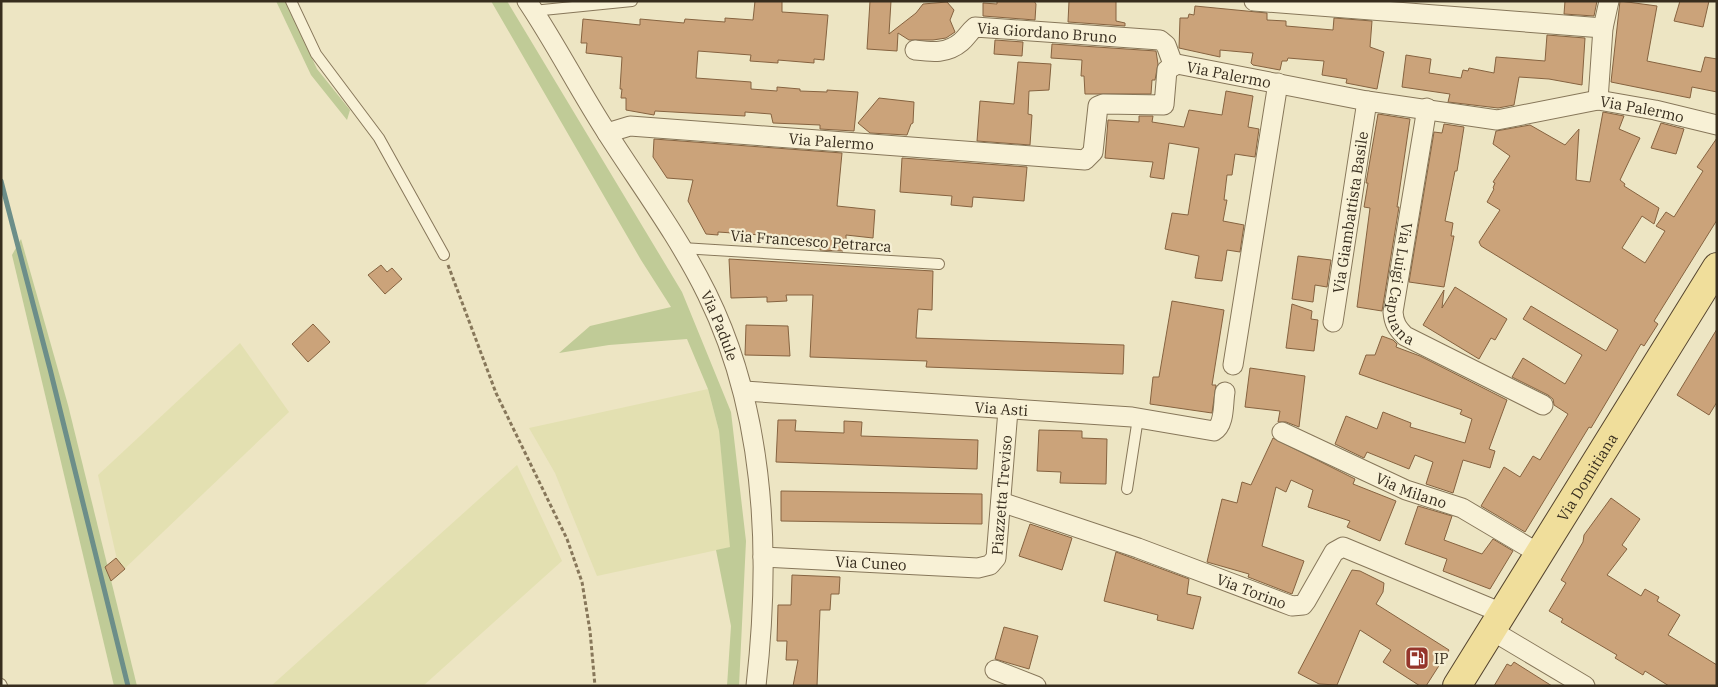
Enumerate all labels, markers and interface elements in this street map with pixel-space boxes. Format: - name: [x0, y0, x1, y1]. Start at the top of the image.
- street label: Via Giordano Bruno: [976, 18, 1117, 46]
- street label: Via Palermo: [1185, 57, 1273, 92]
- street label: Via Palermo: [1599, 91, 1686, 126]
- street label: Via Palermo: [788, 128, 875, 154]
- street label: Via Giambattista Basile: [1328, 130, 1372, 295]
- street label: Via Luigi Capuana: [1383, 221, 1418, 349]
- street label: Via Francesco Petrarca: [730, 226, 892, 256]
- street label: Via Padule: [697, 287, 743, 363]
- street label: Via Asti: [974, 397, 1029, 420]
- street label: Via Domitiana: [1552, 429, 1621, 525]
- street label: Piazzetta Treviso: [987, 434, 1015, 556]
- street label: Via Milano: [1373, 468, 1449, 512]
- street label: Via Cuneo: [835, 551, 907, 574]
- street label: Via Torino: [1214, 569, 1289, 613]
- fuel station icon: IP: [1404, 645, 1430, 671]
- place label: IP: [1434, 649, 1449, 668]

